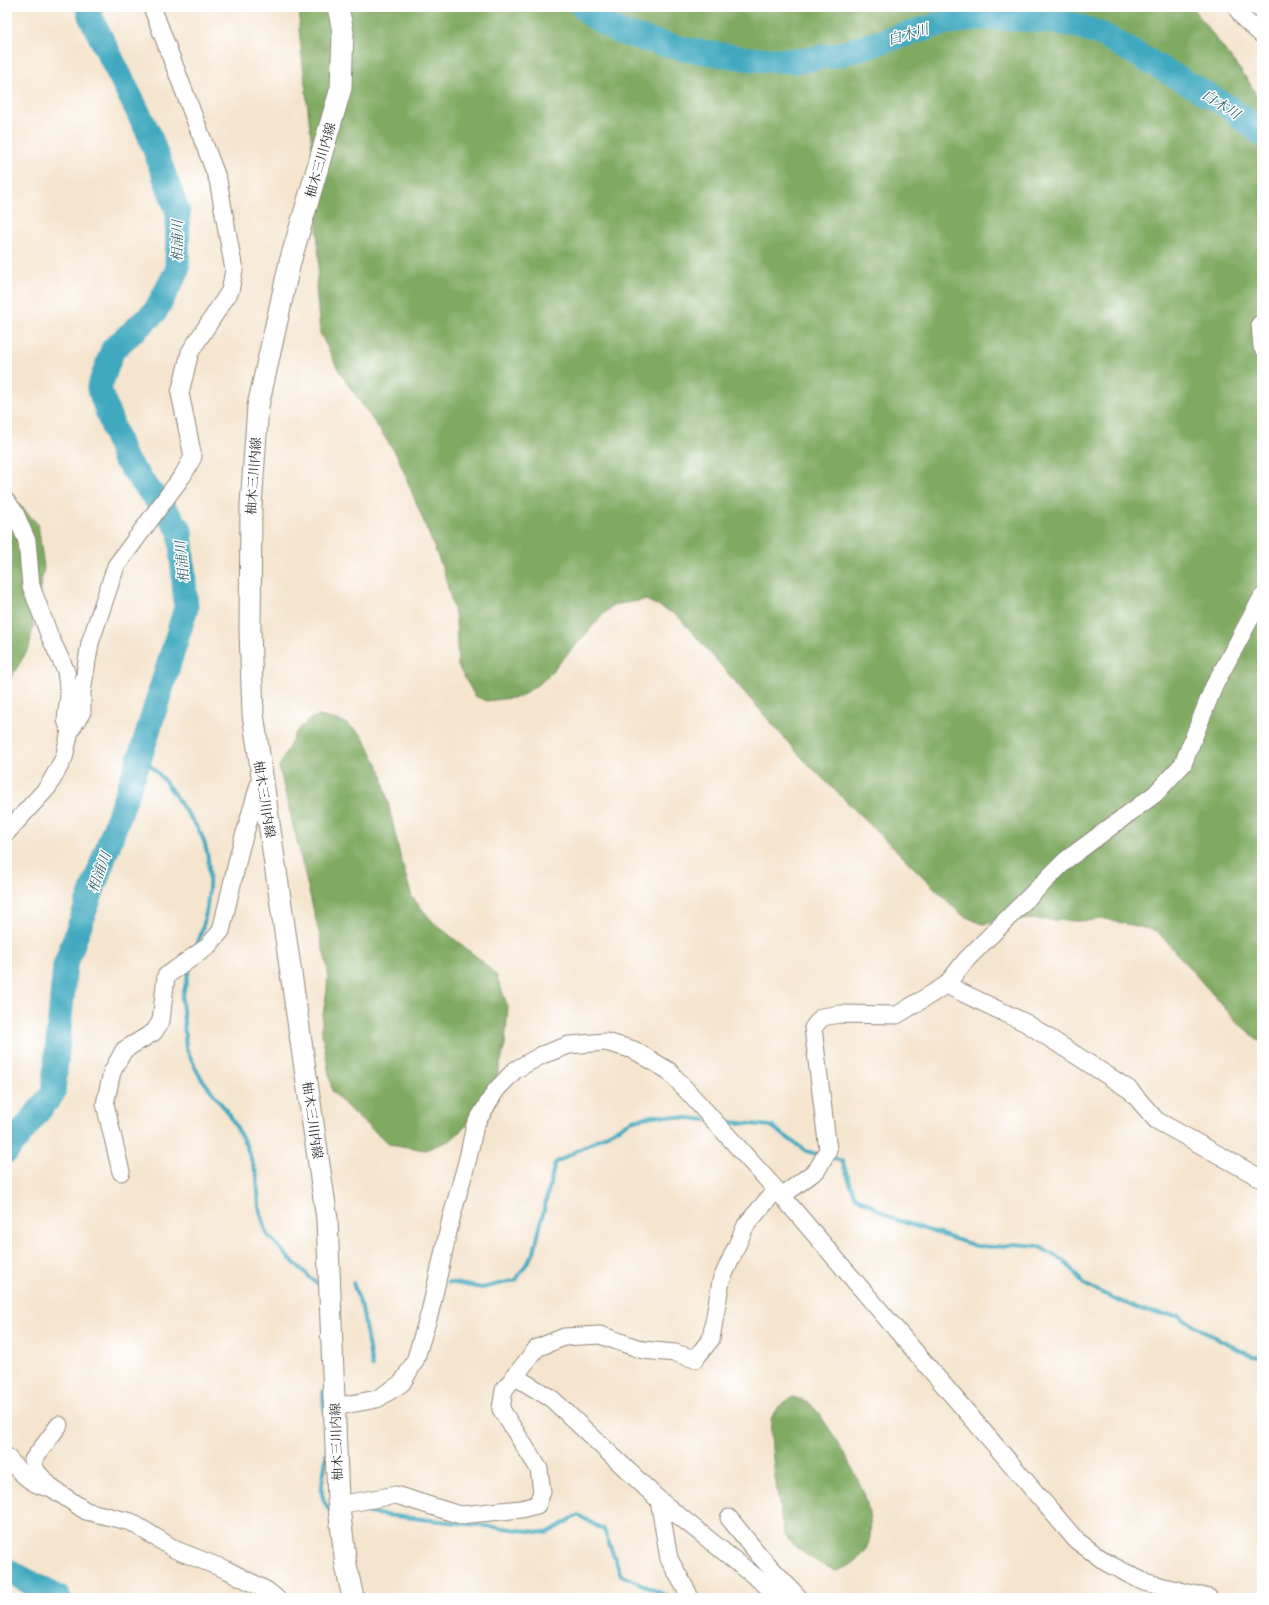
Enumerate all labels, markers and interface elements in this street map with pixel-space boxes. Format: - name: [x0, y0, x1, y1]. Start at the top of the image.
- water label: 白木川: [885, 19, 933, 48]
- water label: 白木川: [1198, 85, 1245, 124]
- street label: 柚木三川内線: [302, 120, 338, 200]
- water label: 相浦川: [168, 218, 186, 262]
- street label: 柚木三川内線: [242, 437, 264, 515]
- water label: 相浦川: [171, 538, 193, 584]
- street label: 柚木三川内線: [251, 759, 279, 839]
- water label: 相浦川: [83, 847, 115, 895]
- street label: 柚木三川内線: [300, 1080, 326, 1160]
- street label: 柚木三川内線: [327, 1403, 345, 1481]

